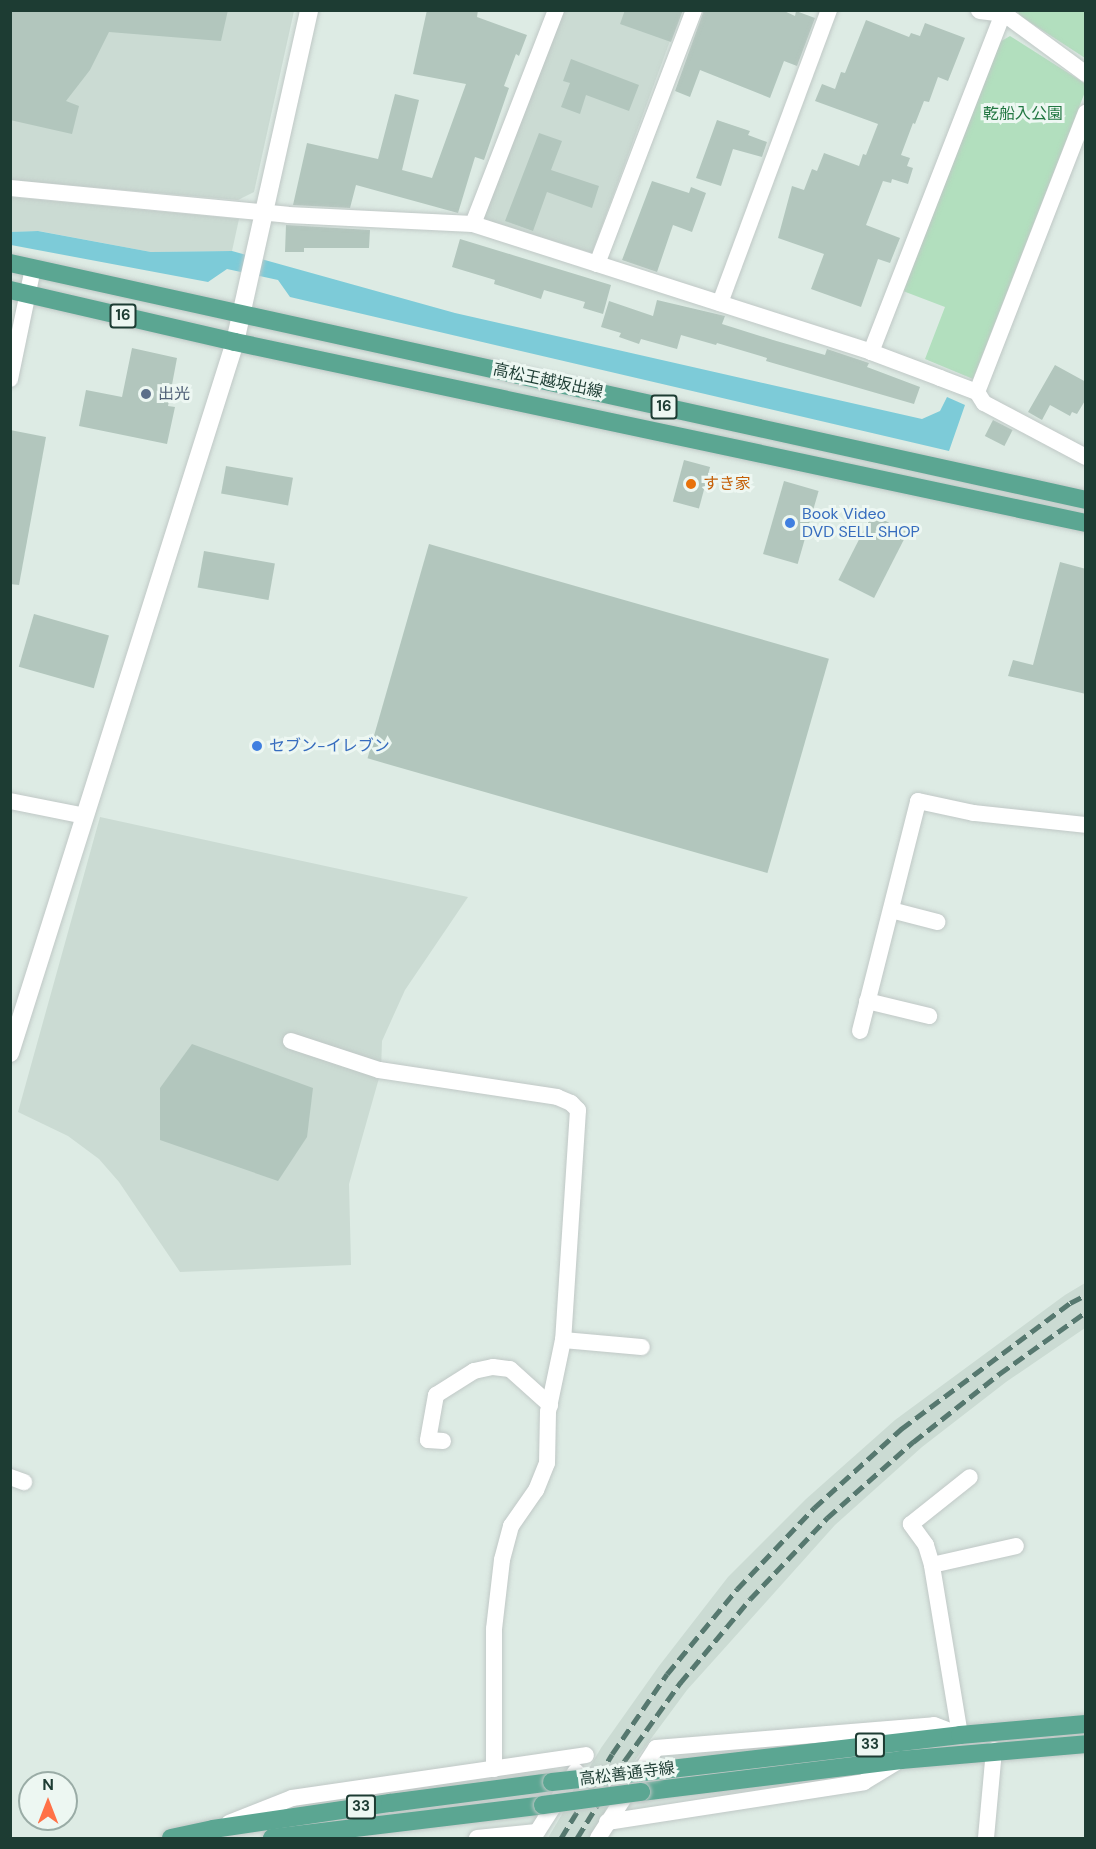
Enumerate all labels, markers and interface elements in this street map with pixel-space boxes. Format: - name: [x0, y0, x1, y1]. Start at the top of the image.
- park label: 乾船入公園: [983, 104, 1063, 124]
- road number: 16: [110, 304, 136, 328]
- street label: 高松王越坂出線: [491, 360, 605, 402]
- place label: 出光: [158, 384, 190, 404]
- marker: 出光: [139, 387, 153, 401]
- road number: 16: [650, 395, 678, 419]
- place label: すき家: [703, 474, 751, 494]
- marker: すき家: [684, 477, 698, 491]
- place label: Book Video DVD SELL SHOP: [802, 504, 920, 542]
- marker: Book Video DVD SELL SHOP: [783, 516, 797, 530]
- place label: セブン-イレブン: [269, 736, 390, 756]
- marker: セブン-イレブン: [250, 739, 264, 753]
- road number: 33: [854, 1733, 886, 1757]
- street label: 高松善通寺線: [578, 1759, 676, 1789]
- north arrow: [18, 1771, 78, 1831]
- text: N: [42, 1774, 54, 1795]
- road number: 33: [344, 1795, 378, 1819]

